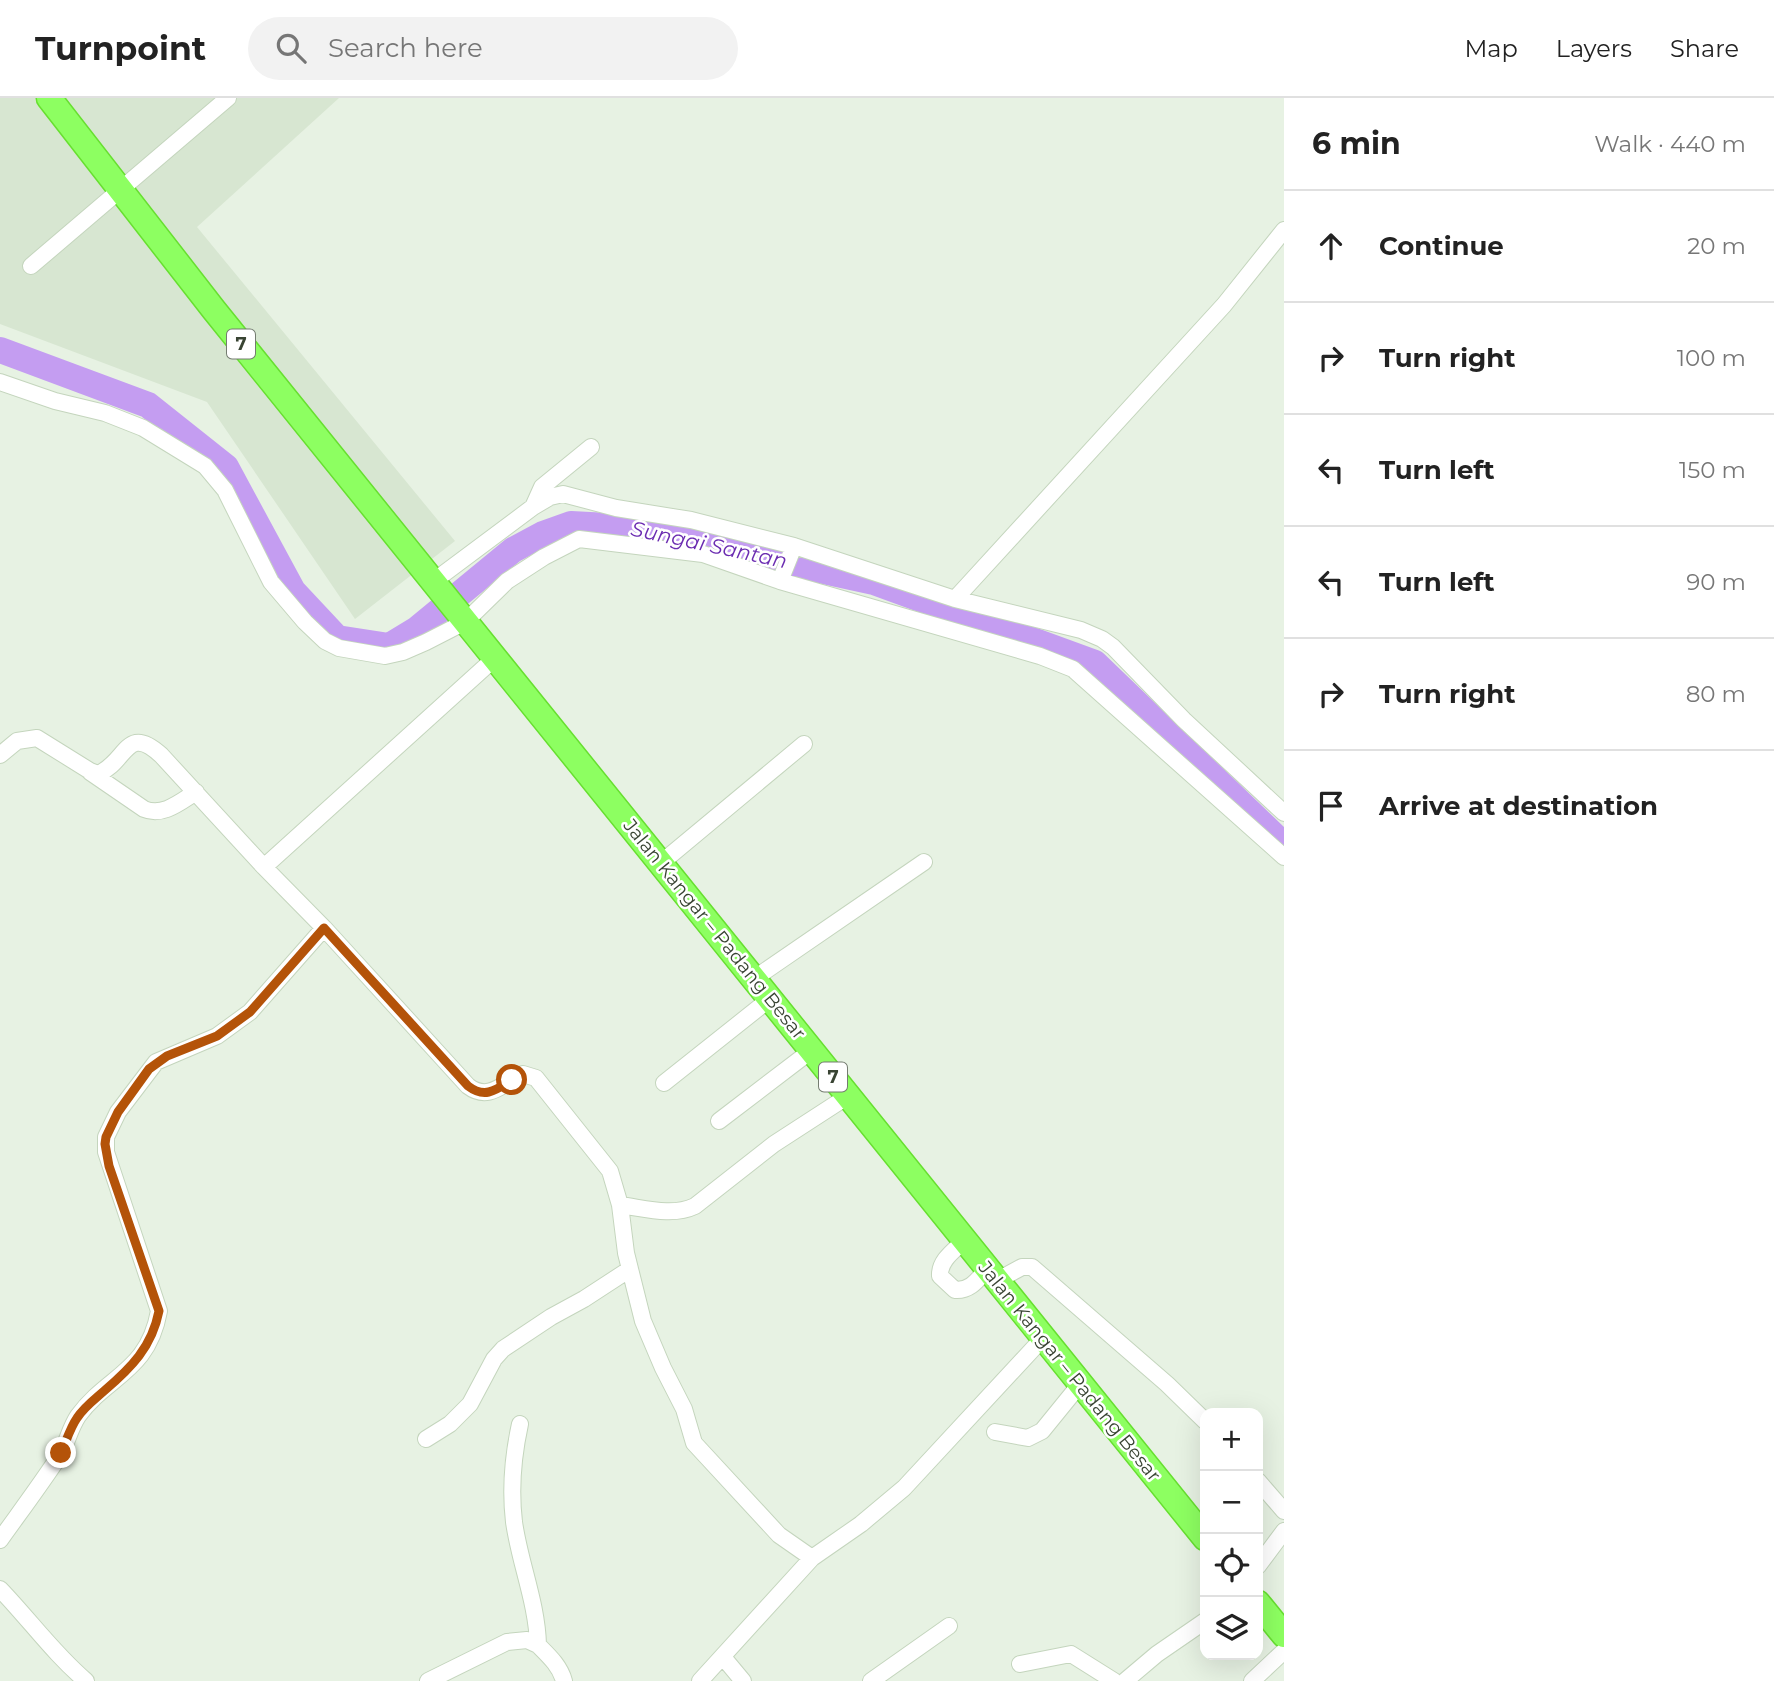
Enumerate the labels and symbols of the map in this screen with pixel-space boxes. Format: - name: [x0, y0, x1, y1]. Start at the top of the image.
- road number: 7: [227, 330, 255, 358]
- water label: Sungai Santan: [629, 516, 789, 573]
- street label: Jalan Kangar – Padang Besar: [618, 814, 811, 1044]
- road number: 7: [819, 1062, 847, 1092]
- route start: [496, 1064, 527, 1095]
- street label: Jalan Kangar – Padang Besar: [973, 1256, 1166, 1486]
- route end: [45, 1437, 76, 1468]

